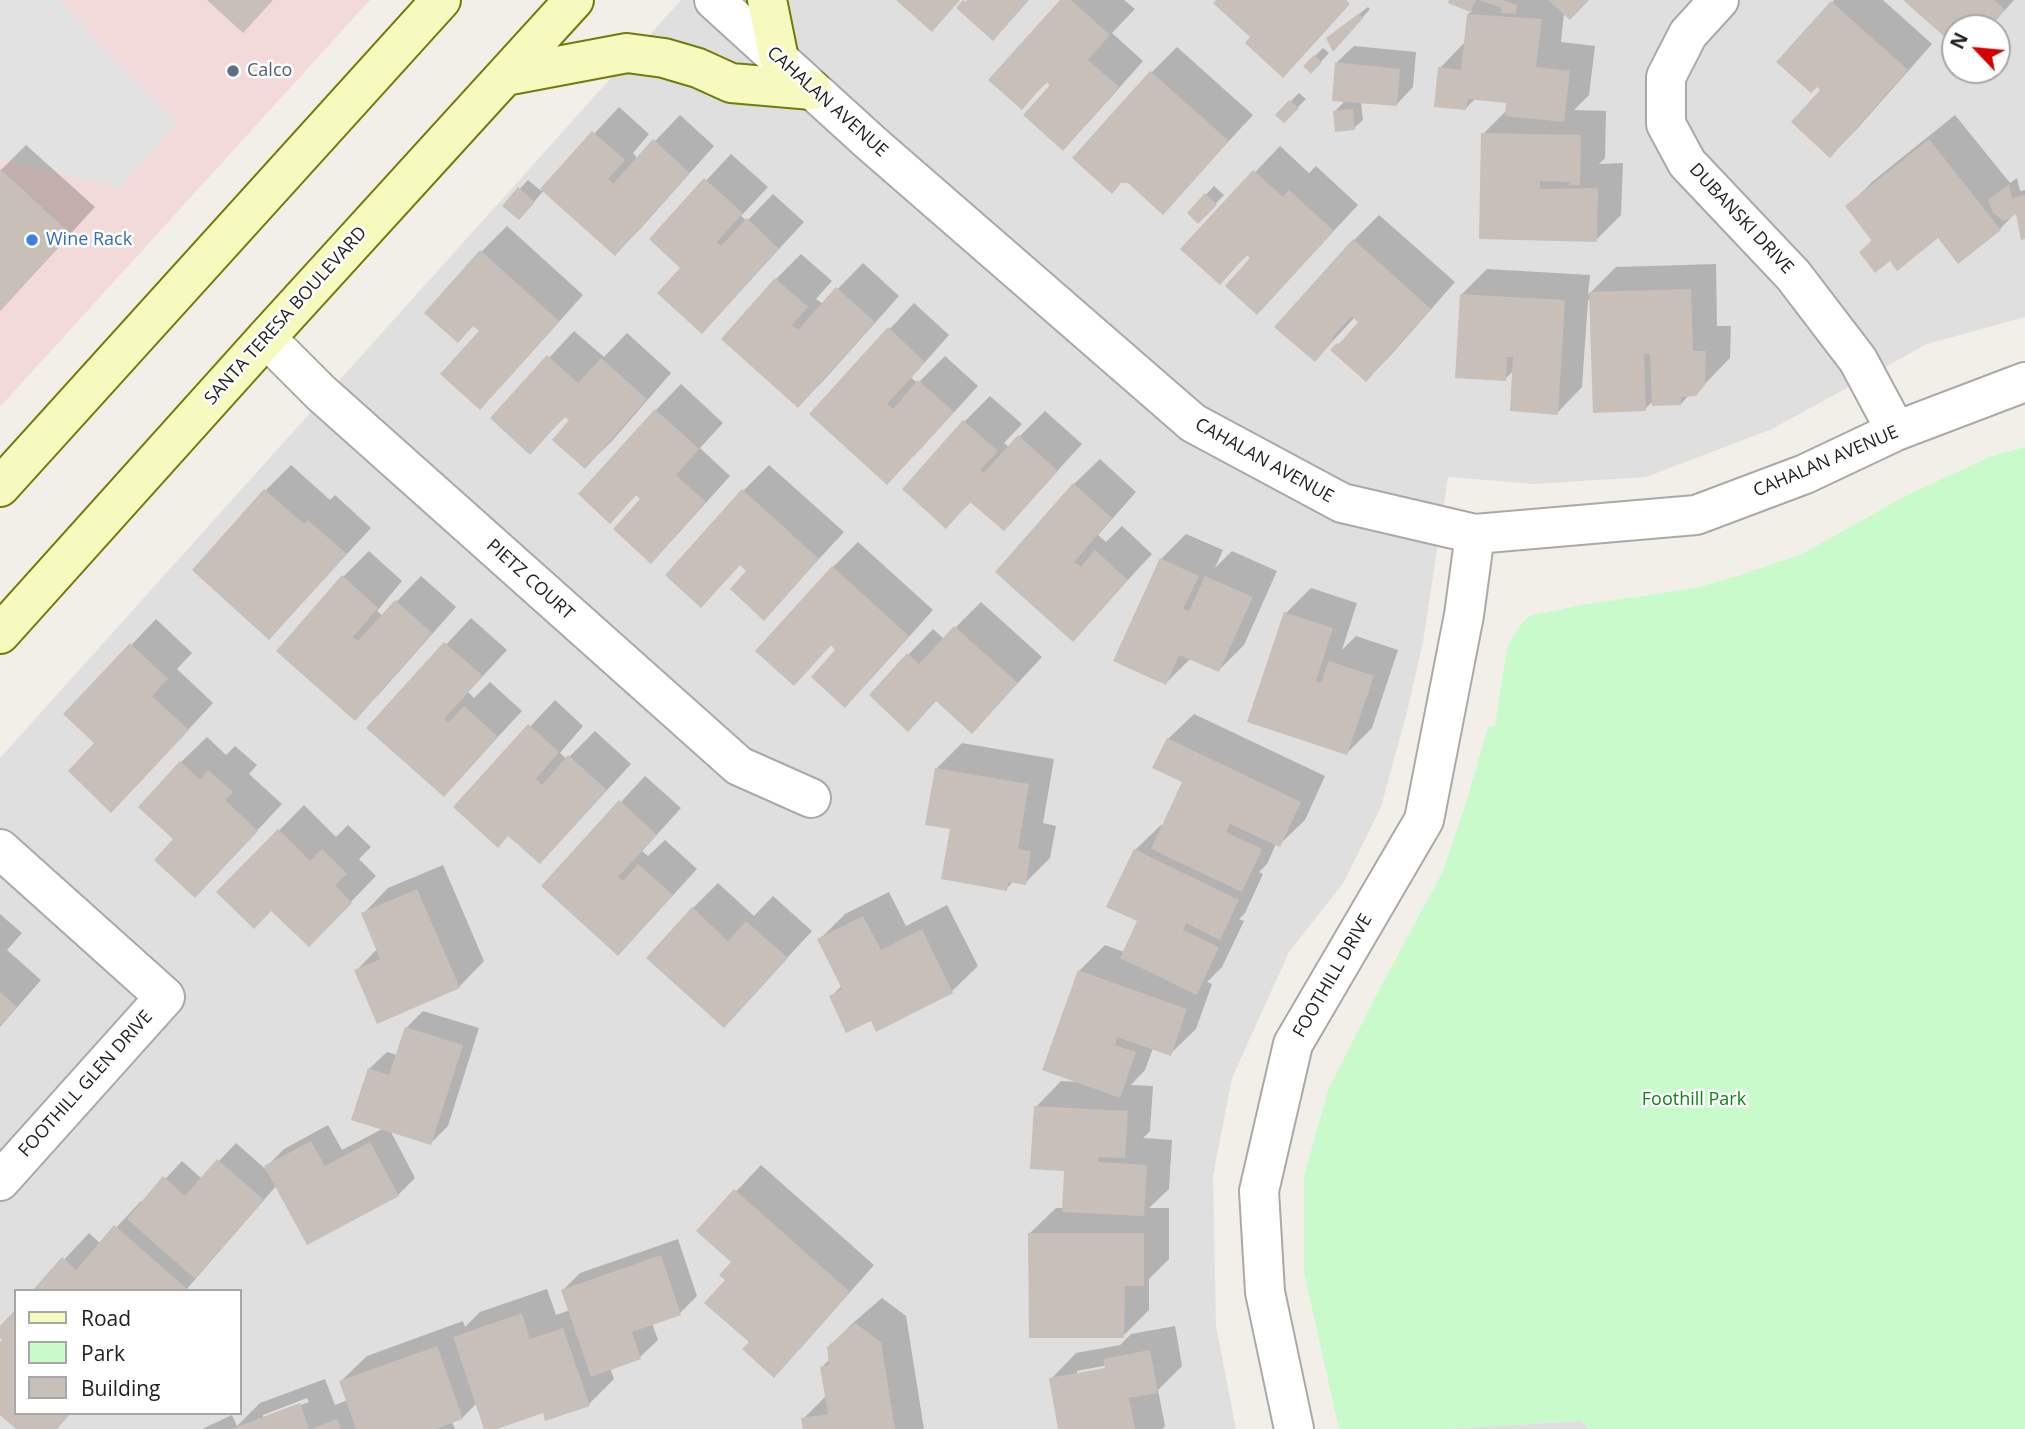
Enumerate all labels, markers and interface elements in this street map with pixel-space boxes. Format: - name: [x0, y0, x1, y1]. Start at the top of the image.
- north arrow: [1941, 14, 2011, 84]
- text: N: [1944, 28, 1974, 53]
- street label: CAHALAN AVENUE: [762, 42, 892, 162]
- place label: Calco: [247, 60, 292, 82]
- marker: Calco: [225, 63, 241, 79]
- street label: DUBANSKI DRIVE: [1684, 159, 1798, 279]
- street label: SANTA TERESA BOULEVARD: [200, 223, 372, 409]
- place label: Wine Rack: [46, 229, 132, 251]
- marker: Wine Rack: [24, 232, 40, 248]
- street label: CAHALAN AVENUE: [1191, 414, 1337, 508]
- street label: CAHALAN AVENUE: [1750, 422, 1902, 502]
- street label: PIETZ COURT: [482, 535, 578, 625]
- street label: FOOTHILL DRIVE: [1289, 910, 1377, 1042]
- street label: FOOTHILL GLEN DRIVE: [15, 1006, 157, 1162]
- park label: Foothill Park: [1642, 1089, 1746, 1111]
- legend: [14, 1289, 242, 1415]
- text: Road: [81, 1304, 131, 1332]
- text: Park: [81, 1339, 125, 1367]
- text: Building: [81, 1374, 160, 1402]

